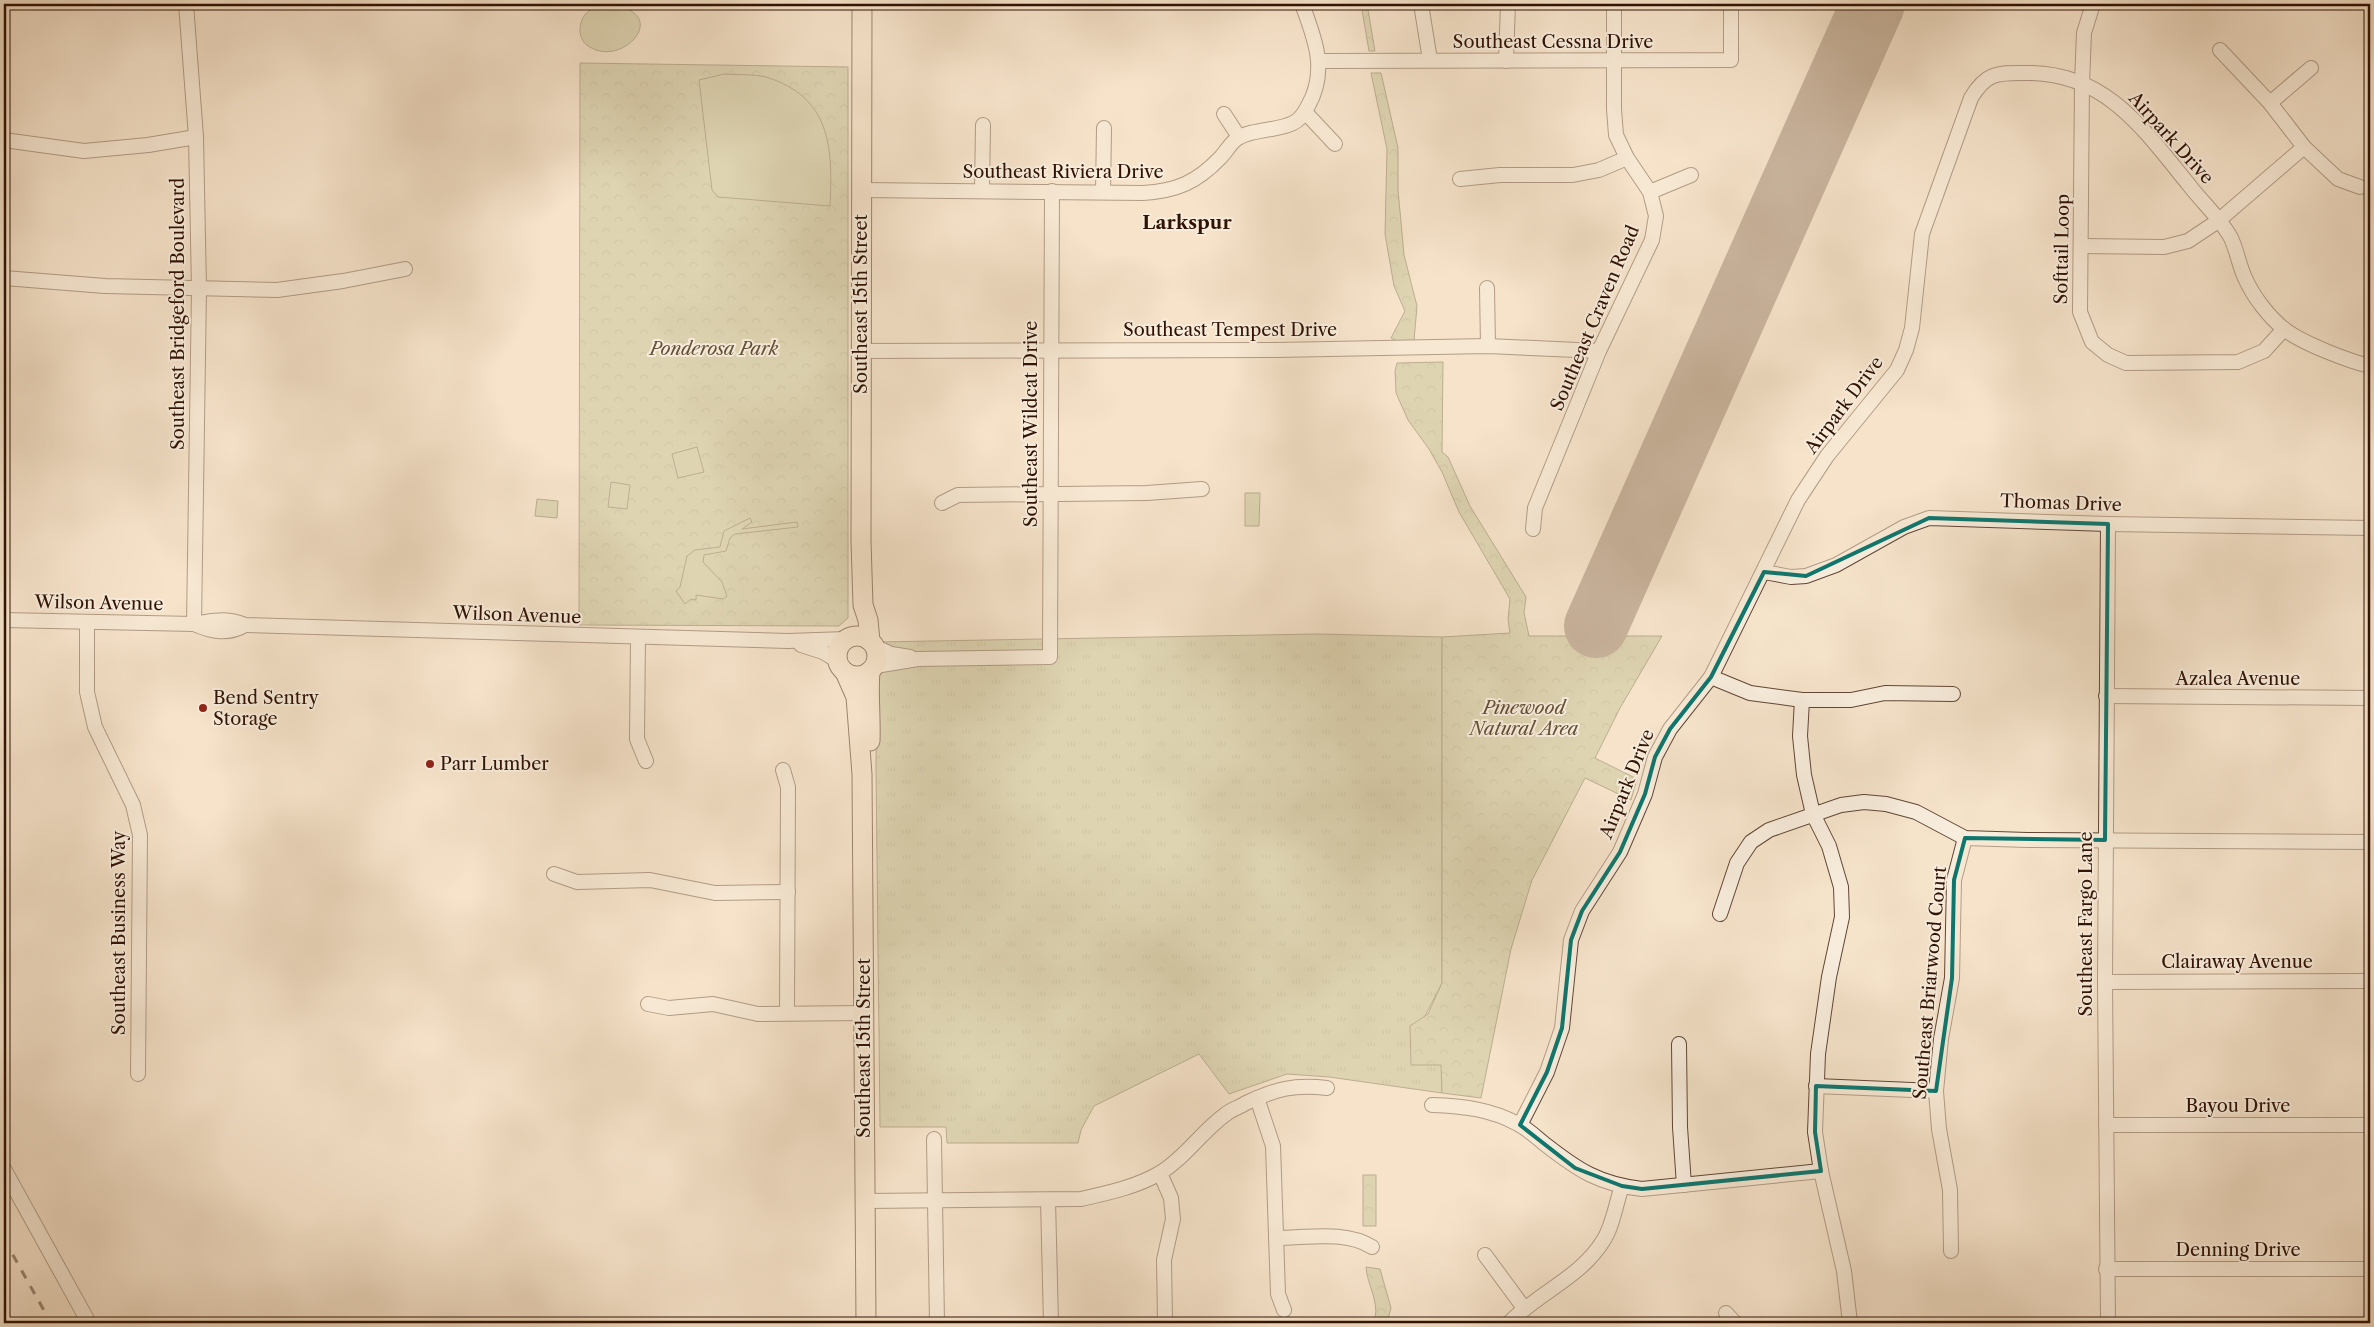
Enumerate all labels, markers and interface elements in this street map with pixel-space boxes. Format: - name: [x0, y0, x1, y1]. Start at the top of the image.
- street label: Southeast Cessna Drive: [1453, 31, 1653, 53]
- street label: Airpark Drive: [2123, 87, 2218, 189]
- street label: Southeast Riviera Drive: [962, 161, 1164, 183]
- street label: Southeast Bridgeford Boulevard: [167, 178, 189, 450]
- street label: Softtail Loop: [2050, 193, 2074, 305]
- district label: Larkspur: [1142, 211, 1232, 234]
- street label: Southeast 15th Street: [850, 213, 872, 394]
- street label: Southeast Craven Road: [1546, 222, 1644, 414]
- street label: Southeast Tempest Drive: [1123, 319, 1337, 341]
- street label: Southeast Wildcat Drive: [1020, 321, 1042, 527]
- park label: Ponderosa Park: [648, 338, 779, 360]
- street label: Airpark Drive: [1800, 352, 1888, 459]
- street label: Thomas Drive: [2000, 490, 2122, 516]
- street label: Wilson Avenue: [33, 591, 164, 615]
- street label: Wilson Avenue: [451, 602, 582, 628]
- street label: Azalea Avenue: [2175, 668, 2300, 690]
- place label: Bend Sentry Storage: [213, 687, 320, 730]
- park label: Pinewood Natural Area: [1468, 697, 1579, 740]
- marker: Bend Sentry Storage: [197, 702, 209, 714]
- street label: Airpark Drive: [1595, 726, 1659, 843]
- place label: Parr Lumber: [440, 753, 549, 775]
- marker: Parr Lumber: [424, 758, 436, 770]
- street label: Southeast Business Way: [108, 830, 130, 1035]
- street label: Southeast Fargo Lane: [2075, 832, 2097, 1016]
- street label: Southeast Briarwood Court: [1909, 865, 1951, 1100]
- street label: Clairaway Avenue: [2161, 951, 2313, 973]
- street label: Southeast 15th Street: [853, 957, 875, 1138]
- street label: Bayou Drive: [2186, 1095, 2290, 1117]
- street label: Denning Drive: [2175, 1239, 2301, 1261]

